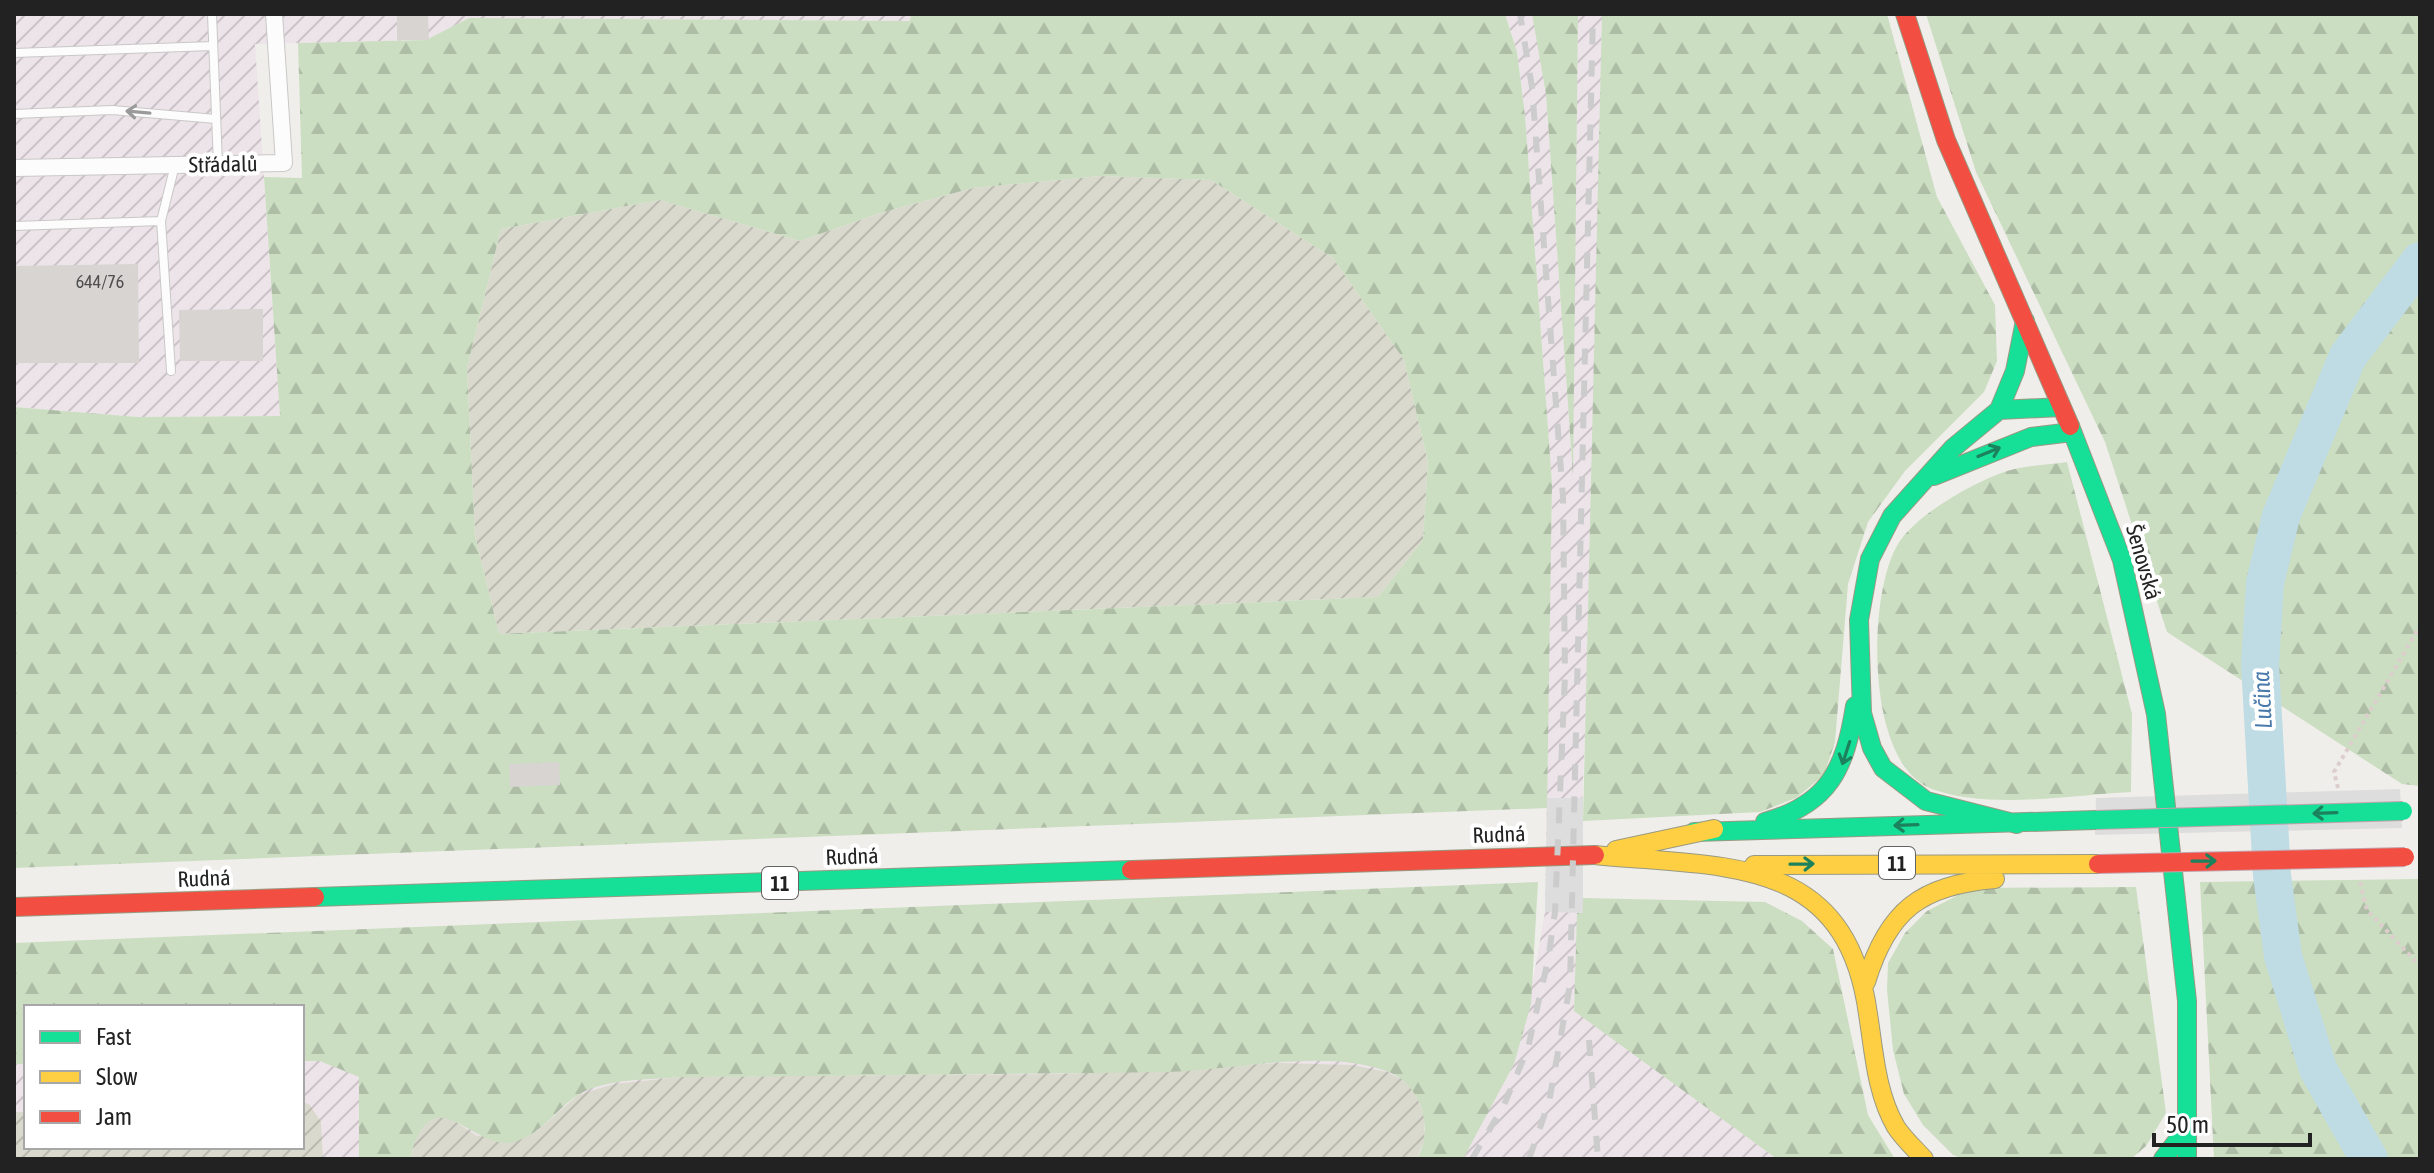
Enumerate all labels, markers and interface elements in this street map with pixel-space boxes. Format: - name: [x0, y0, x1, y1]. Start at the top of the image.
- one-way arrow: [125, 104, 152, 119]
- street label: Střádalů: [188, 150, 258, 178]
- house number: 644/76: [76, 271, 124, 292]
- one-way arrow: [1976, 444, 2001, 458]
- street label: Šenovská: [2121, 522, 2167, 602]
- water label: Lučina: [2247, 670, 2277, 730]
- one-way arrow: [1838, 740, 1853, 766]
- one-way arrow: [2312, 805, 2339, 821]
- one-way arrow: [1893, 817, 1920, 832]
- street label: Rudná: [1472, 820, 1526, 848]
- street label: Rudná: [825, 842, 879, 870]
- road number: 11: [1879, 847, 1915, 879]
- one-way arrow: [2190, 854, 2217, 869]
- one-way arrow: [1788, 857, 1815, 872]
- street label: Rudná: [177, 864, 231, 892]
- road number: 11: [762, 867, 798, 899]
- legend: [24, 1005, 304, 1149]
- text: Fast: [96, 1023, 132, 1050]
- text: Slow: [96, 1063, 138, 1090]
- scale bar: [2154, 1097, 2310, 1147]
- text: Jam: [96, 1103, 132, 1130]
- text: 50 m: [2166, 1111, 2209, 1138]

